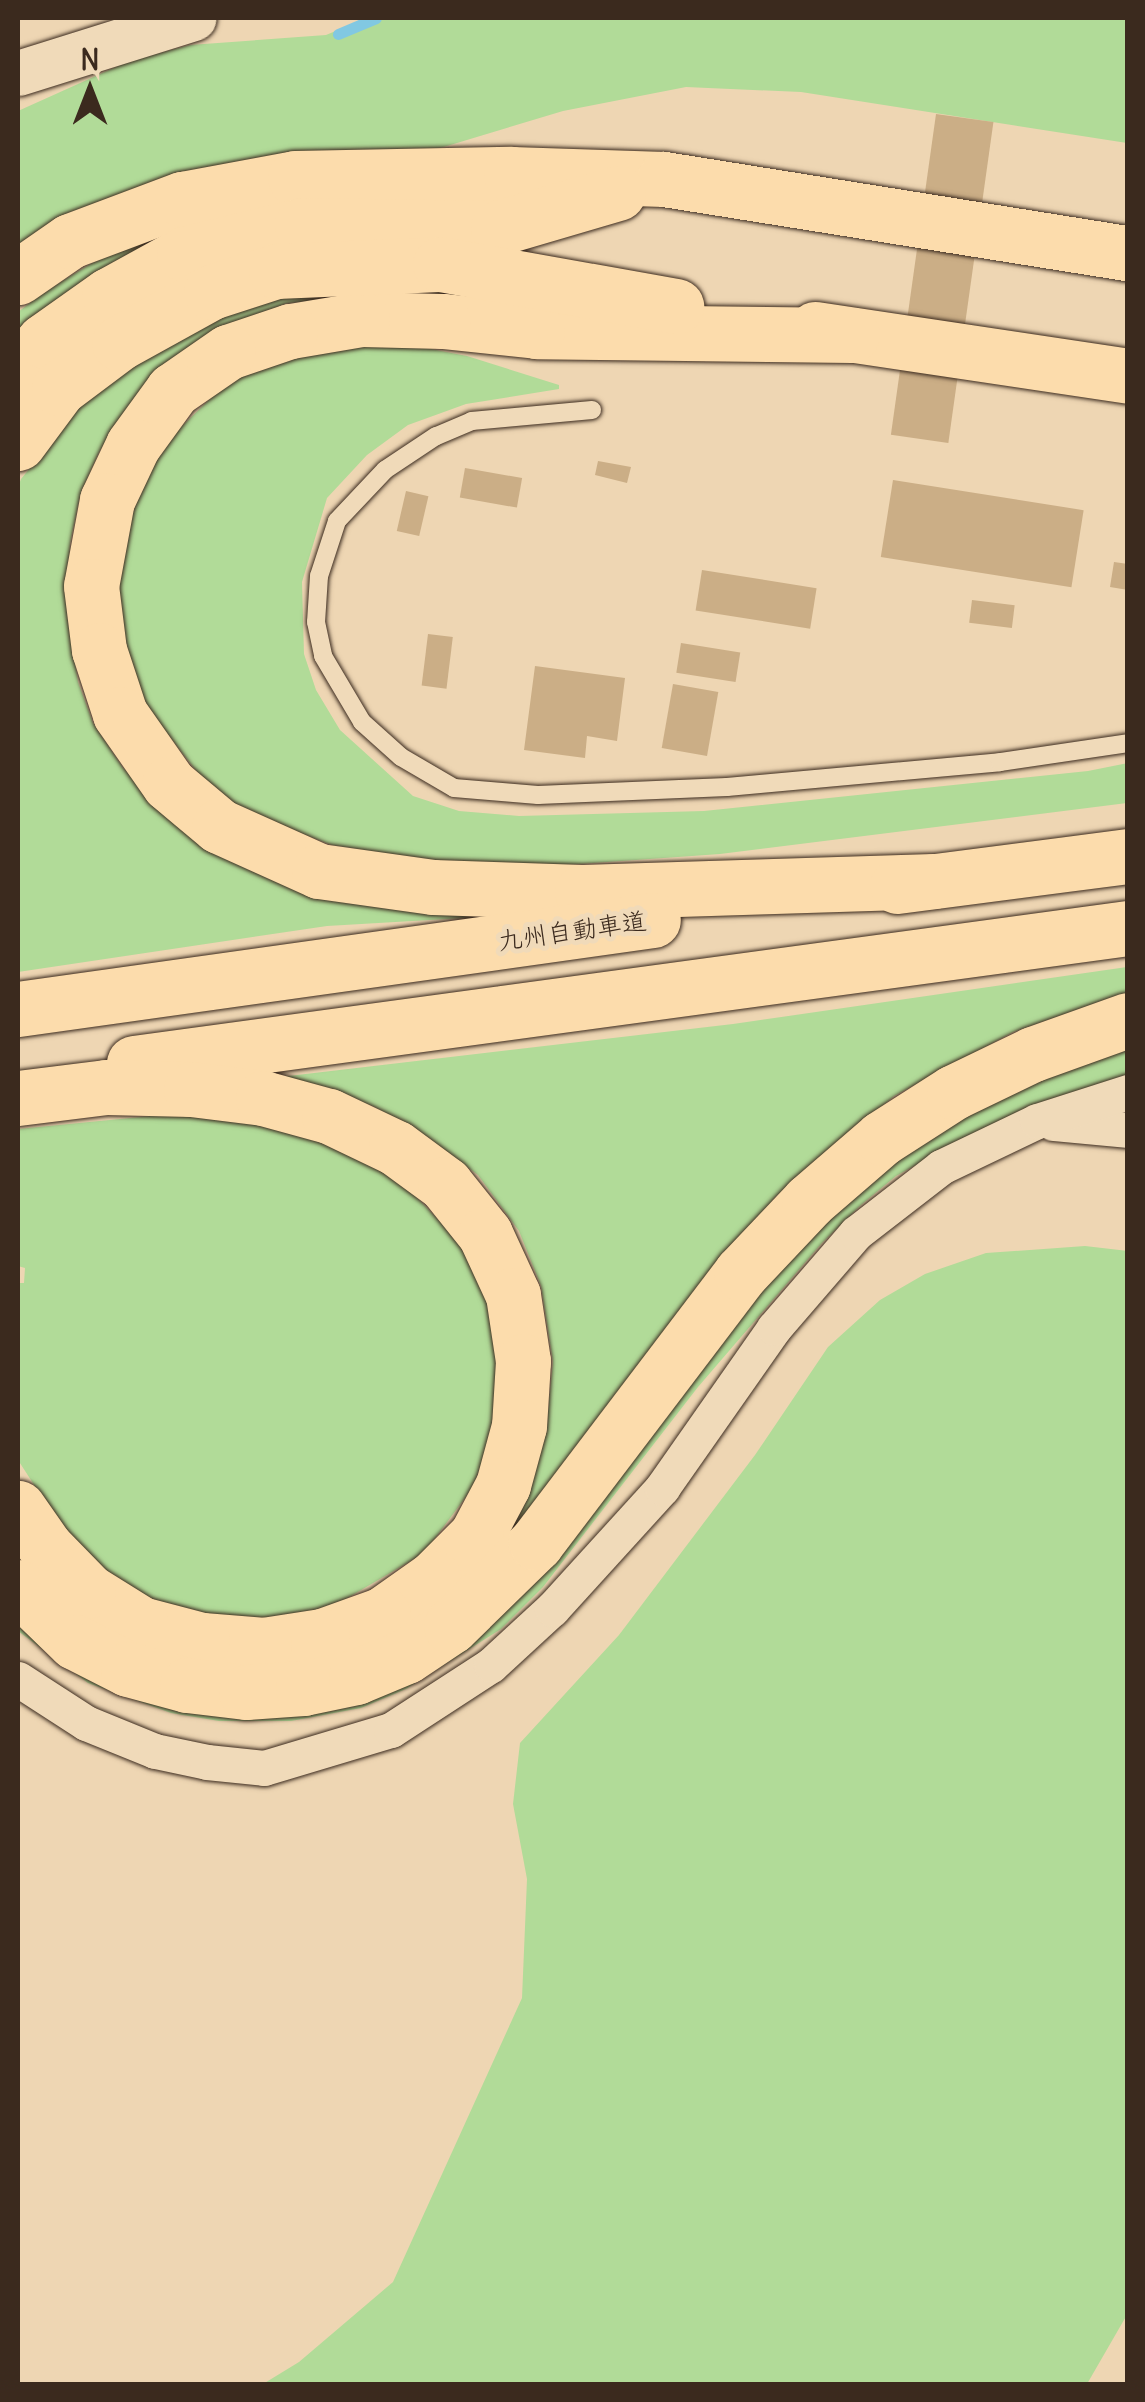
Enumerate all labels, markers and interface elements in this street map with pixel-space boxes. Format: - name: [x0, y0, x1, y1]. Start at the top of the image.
- north arrow: [40, 40, 140, 140]
- text: N: [80, 42, 100, 78]
- street label: 九州自動車道: [496, 906, 648, 956]

